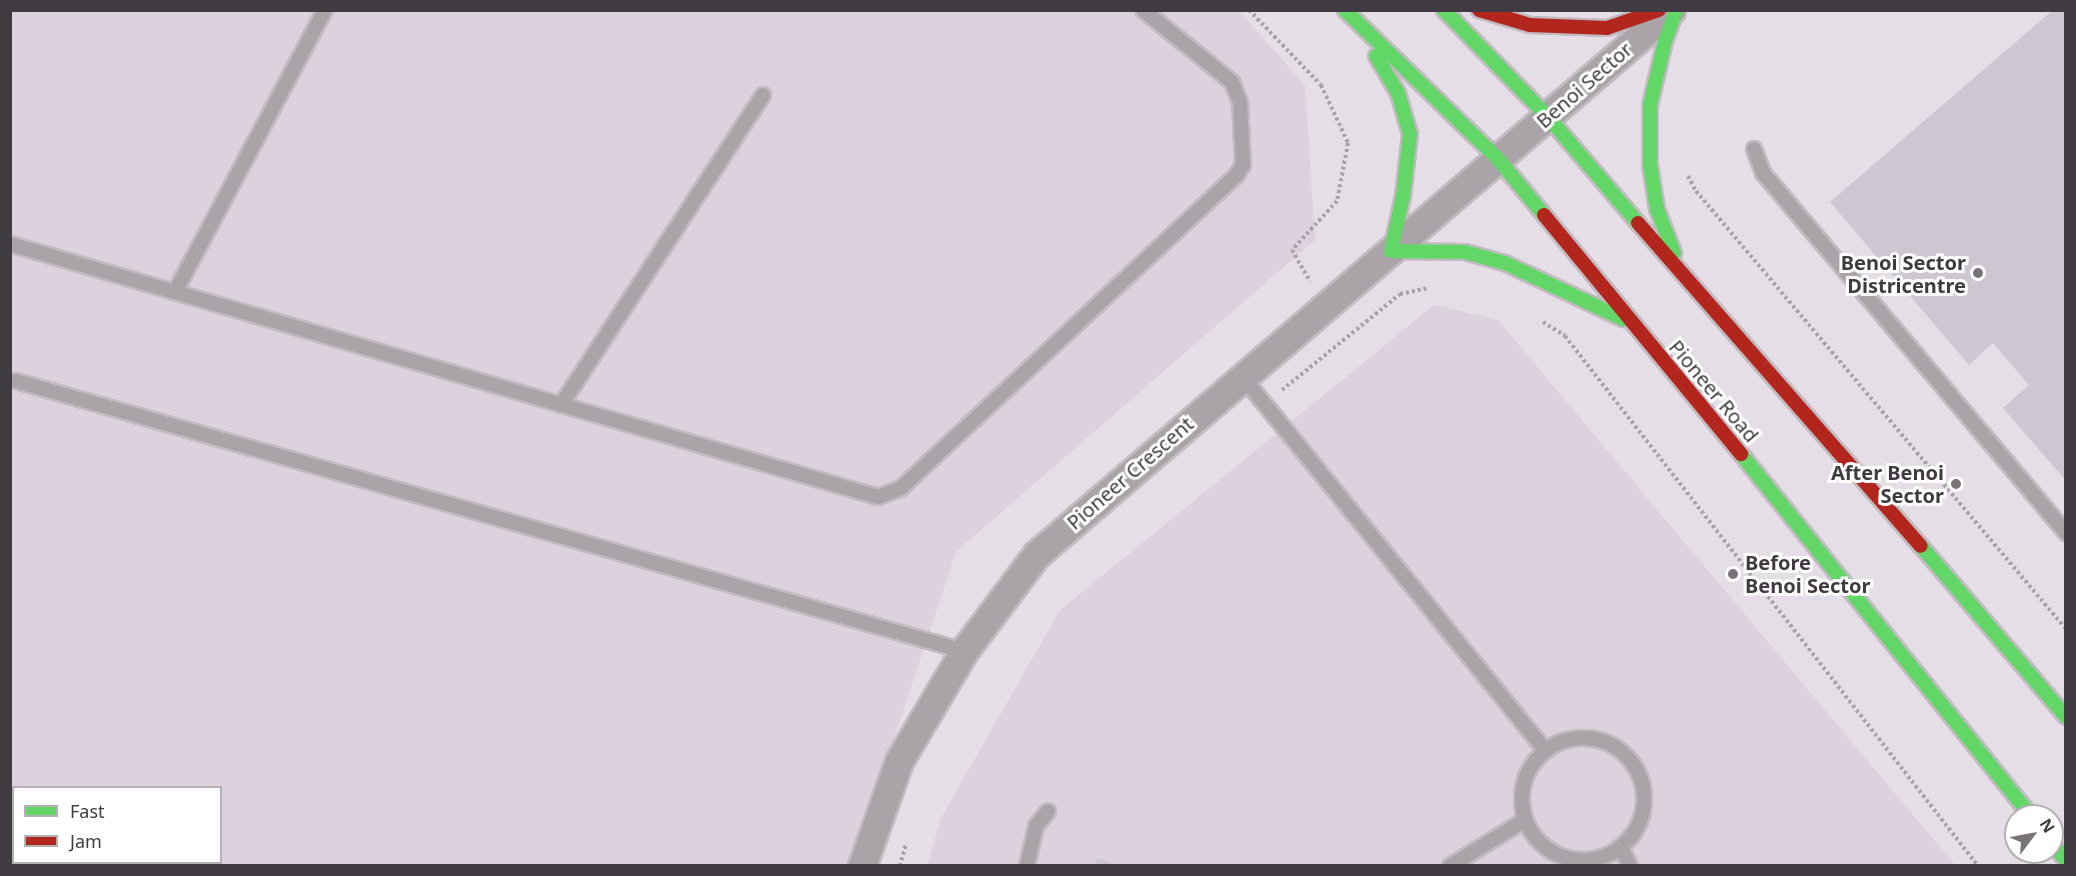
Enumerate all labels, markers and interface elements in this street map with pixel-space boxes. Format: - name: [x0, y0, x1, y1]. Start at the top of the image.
- street label: Benoi Sector: [1531, 37, 1637, 133]
- place label: Benoi Sector Districentre: [1841, 250, 1966, 297]
- marker: Benoi Sector Districentre: [1971, 266, 1985, 280]
- street label: Pioneer Road: [1664, 335, 1764, 447]
- street label: Pioneer Crescent: [1062, 412, 1198, 534]
- place label: After Benoi Sector: [1831, 460, 1944, 507]
- marker: After Benoi Sector: [1949, 477, 1963, 491]
- place label: Before Benoi Sector: [1745, 550, 1870, 597]
- marker: Before Benoi Sector: [1726, 567, 1740, 581]
- legend: [12, 786, 222, 864]
- text: Fast: [70, 799, 105, 823]
- north arrow: [2004, 804, 2064, 864]
- text: N: [2035, 814, 2060, 837]
- text: Jam: [70, 829, 102, 853]

